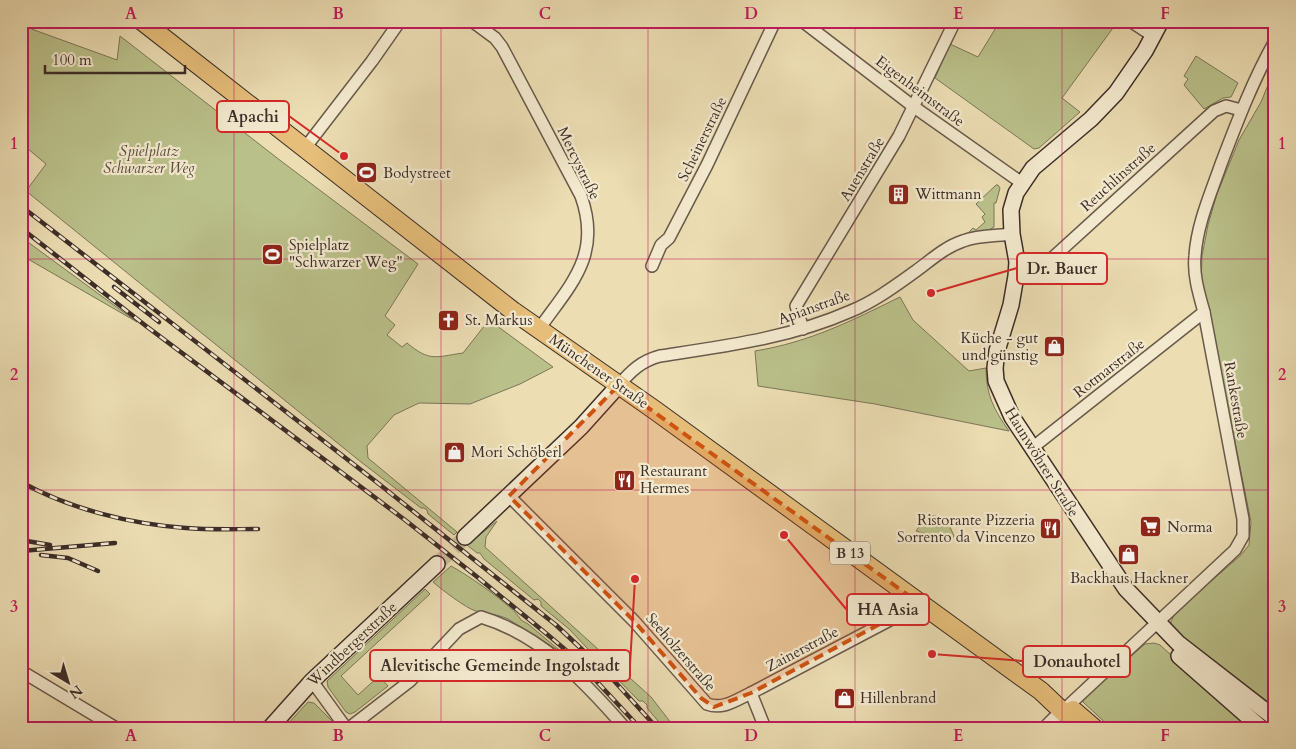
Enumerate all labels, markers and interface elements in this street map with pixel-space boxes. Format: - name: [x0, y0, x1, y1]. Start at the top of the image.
- text: A: [125, 3, 137, 25]
- text: B: [332, 3, 344, 25]
- text: C: [539, 3, 551, 25]
- text: D: [744, 3, 758, 25]
- text: E: [953, 3, 963, 25]
- text: F: [1160, 3, 1170, 25]
- scale bar: [45, 42, 185, 74]
- text: 100 m: [52, 50, 92, 70]
- street label: Eigenheimstraße: [871, 51, 969, 131]
- street label: Scheinerstraße: [673, 93, 731, 185]
- callout: Apachi: [217, 101, 289, 132]
- text: Apachi: [227, 106, 279, 128]
- street label: Mercystraße: [553, 123, 605, 203]
- text: 1: [10, 133, 18, 155]
- street label: Auenstraße: [835, 133, 889, 205]
- text: 1: [1278, 133, 1286, 155]
- street label: Reuchlinstraße: [1076, 138, 1160, 216]
- park label: Spielplatz Schwarzer Weg: [103, 141, 195, 178]
- sports icon: Bodystreet: [355, 161, 379, 185]
- place label: Bodystreet: [383, 163, 451, 183]
- building icon: Wittmann: [887, 182, 911, 206]
- place label: Wittmann: [914, 184, 982, 204]
- place label: Spielplatz "Schwarzer Weg": [289, 235, 403, 272]
- sports icon: Spielplatz "Schwarzer Weg": [261, 242, 285, 266]
- callout: Dr. Bauer: [1017, 253, 1107, 284]
- text: Dr. Bauer: [1027, 258, 1098, 280]
- street label: Apianstraße: [775, 285, 853, 329]
- church icon: St. Markus: [437, 308, 461, 332]
- place label: St. Markus: [465, 310, 532, 330]
- place label: Küche - gut und günstig: [961, 328, 1039, 365]
- street label: Münchener Straße: [545, 329, 653, 413]
- street label: Rotmarstraße: [1069, 334, 1149, 402]
- shop icon: Küche - gut und günstig: [1042, 335, 1066, 359]
- street label: Rankestraße: [1219, 360, 1253, 440]
- text: 2: [10, 364, 18, 386]
- text: 2: [1278, 364, 1286, 386]
- street label: Haunwöhrer Straße: [1000, 403, 1084, 521]
- shop icon: Mori Schöberl: [443, 440, 467, 464]
- place label: Mori Schöberl: [471, 442, 562, 462]
- place label: Restaurant Hermes: [640, 461, 707, 498]
- restaurant icon: Restaurant Hermes: [612, 468, 636, 492]
- place label: Ristorante Pizzeria Sorrento da Vincenzo: [897, 510, 1036, 547]
- supermarket icon: Norma: [1139, 515, 1163, 539]
- restaurant icon: Ristorante Pizzeria Sorrento da Vincenzo: [1039, 517, 1063, 541]
- place label: Norma: [1167, 517, 1213, 537]
- road number: B 13: [830, 542, 870, 564]
- shop icon: Backhaus Hackner: [1117, 543, 1141, 567]
- place label: Backhaus Hackner: [1070, 568, 1189, 588]
- callout: HA Asia: [847, 594, 929, 625]
- text: 3: [10, 596, 18, 618]
- text: 3: [1278, 596, 1286, 618]
- street label: Windbergerstraße: [302, 597, 401, 691]
- text: HA Asia: [857, 599, 919, 621]
- street label: Seeholzerstraße: [641, 609, 721, 696]
- street label: Zainerstraße: [762, 621, 842, 677]
- callout: Donauhotel: [1023, 646, 1130, 677]
- callout: Alevitische Gemeinde Ingolstadt: [370, 650, 630, 681]
- text: Donauhotel: [1033, 651, 1121, 673]
- text: Alevitische Gemeinde Ingolstadt: [380, 655, 620, 677]
- north arrow: [42, 656, 92, 706]
- text: N: [65, 681, 86, 703]
- shop icon: Hillenbrand: [832, 686, 856, 710]
- place label: Hillenbrand: [860, 688, 936, 708]
- text: A: [125, 725, 137, 747]
- text: B: [332, 725, 344, 747]
- text: C: [539, 725, 551, 747]
- text: D: [744, 725, 758, 747]
- text: E: [953, 725, 963, 747]
- text: F: [1160, 725, 1170, 747]

